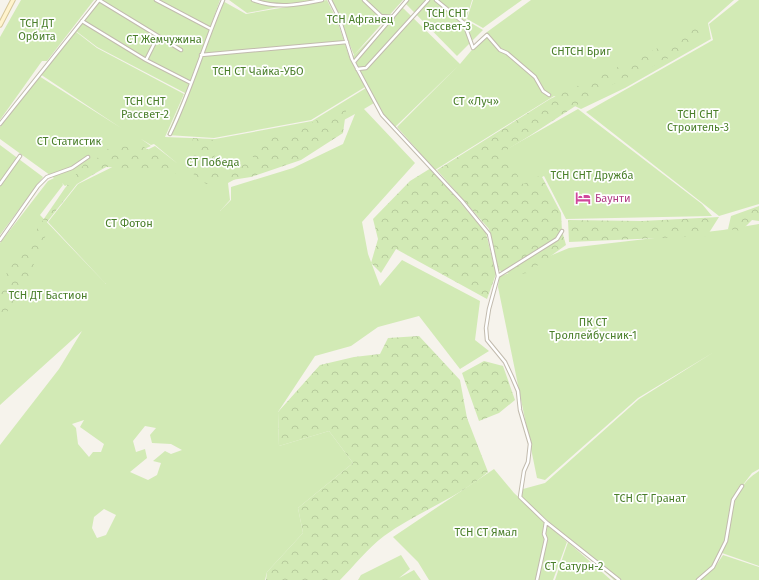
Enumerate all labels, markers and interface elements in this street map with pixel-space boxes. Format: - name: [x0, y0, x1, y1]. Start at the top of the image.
- park label: ТСН СНТ Рассвет-3: [423, 7, 471, 33]
- park label: ТСН Афганец: [327, 13, 394, 26]
- park label: ТСН ДТ Орбита: [18, 17, 56, 43]
- park label: СТ Жемчужина: [126, 33, 202, 46]
- park label: СНТСН Бриг: [551, 45, 611, 58]
- park label: ТСН СТ Чайка-УБО: [212, 65, 304, 78]
- park label: ТСН СНТ Рассвет-2: [121, 95, 169, 121]
- park label: СТ «Луч»: [453, 95, 499, 108]
- park label: ТСН СНТ Строитель-3: [667, 108, 729, 134]
- park label: СТ Статистик: [37, 135, 102, 148]
- park label: СТ Победа: [187, 156, 239, 169]
- park label: ТСН СНТ Дружба: [551, 169, 633, 182]
- hotel icon: Баунти: [574, 189, 592, 207]
- place label: Баунти: [595, 192, 631, 205]
- park label: СТ Фотон: [105, 217, 153, 230]
- park label: ТСН ДТ Бастион: [8, 289, 88, 302]
- park label: ПК СТ Троллейбусник-1: [549, 316, 637, 342]
- park label: ТСН СТ Гранат: [614, 492, 686, 505]
- park label: ТСН СТ Ямал: [455, 526, 517, 539]
- park label: СТ Сатурн-2: [544, 560, 604, 573]

